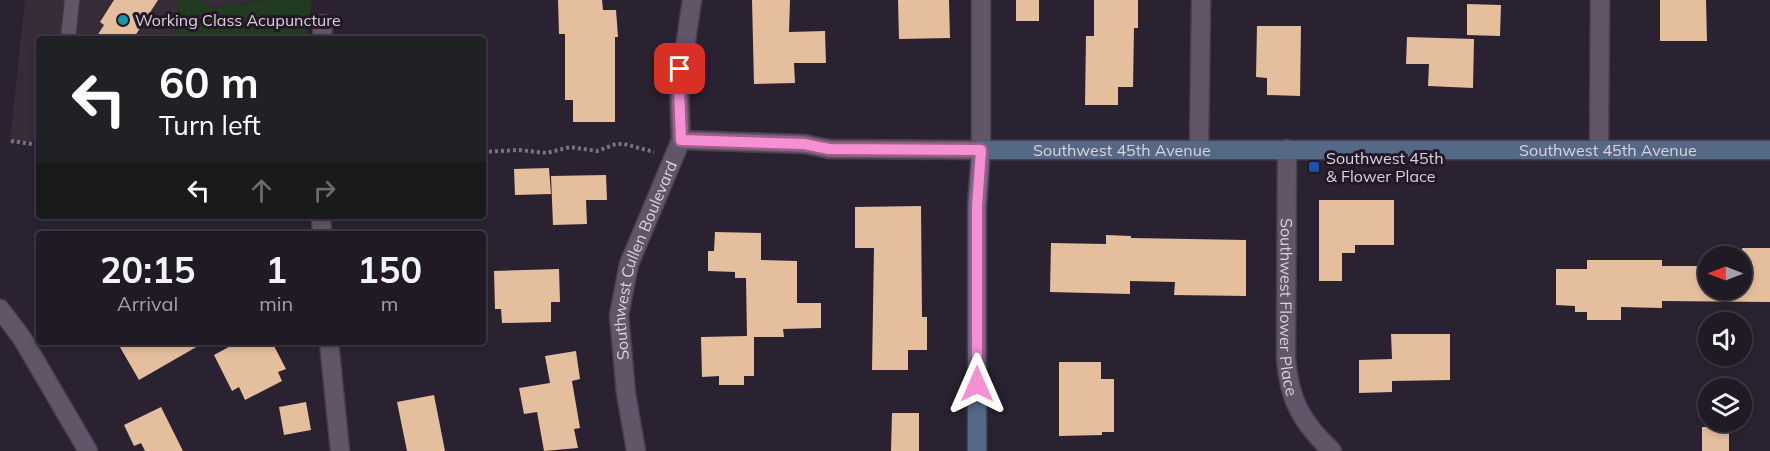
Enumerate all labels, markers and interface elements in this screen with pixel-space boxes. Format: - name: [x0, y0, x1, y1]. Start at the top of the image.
- place label: Working Class Acupuncture: [135, 10, 341, 30]
- marker: Working Class Acupuncture: [116, 13, 130, 27]
- pin: [654, 43, 705, 94]
- icon: arrive: [663, 52, 696, 85]
- text: 60 m: [159, 56, 259, 109]
- icon: left: [60, 60, 138, 138]
- text: Turn left: [159, 108, 261, 142]
- street label: Southwest 45th Avenue: [1033, 140, 1211, 160]
- street label: Southwest 45th Avenue: [1519, 140, 1697, 160]
- place label: Southwest 45th & Flower Place: [1326, 148, 1444, 186]
- street label: Southwest Cullen Boulevard: [609, 158, 681, 361]
- marker: Southwest 45th & Flower Place: [1307, 160, 1321, 174]
- icon: left: [182, 174, 215, 207]
- icon: ahead: [245, 174, 278, 207]
- icon: right: [308, 174, 341, 207]
- street label: Southwest Flower Place: [1276, 218, 1302, 398]
- north arrow: [1698, 246, 1752, 300]
- map controls: [1698, 246, 1752, 432]
- text: 20:15: [100, 247, 195, 292]
- text: 1: [265, 247, 287, 292]
- text: 150: [357, 247, 422, 292]
- text: Arrival: [117, 291, 178, 316]
- text: min: [259, 291, 293, 316]
- text: m: [381, 291, 398, 316]
- button: sound: [1698, 312, 1752, 366]
- position arrow: [945, 352, 1009, 416]
- button: layers: [1698, 378, 1752, 432]

